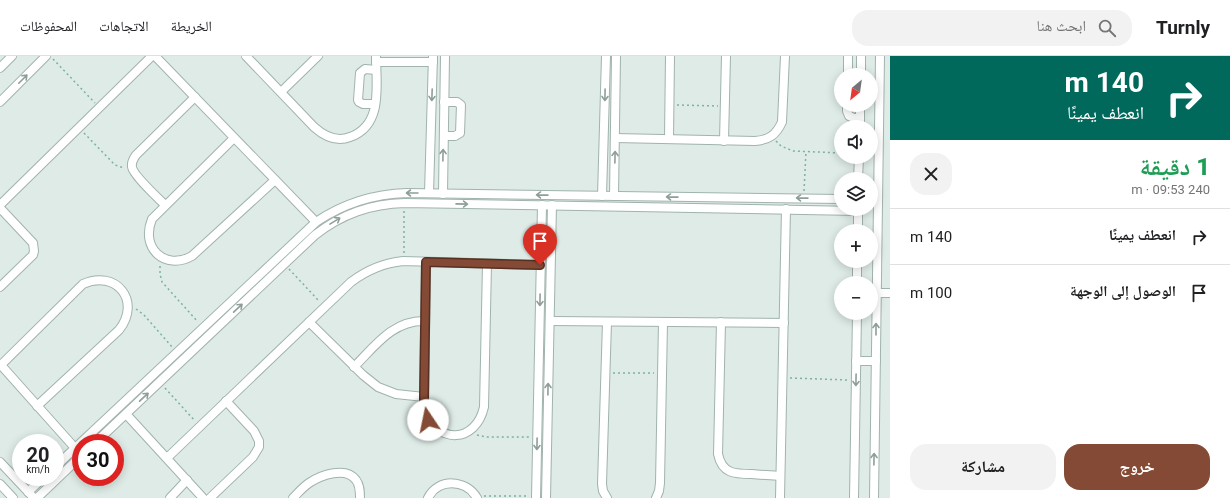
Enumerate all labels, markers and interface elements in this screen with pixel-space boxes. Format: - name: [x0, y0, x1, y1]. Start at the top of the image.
- search box: [852, 10, 1132, 46]
- text: Turnly: [1156, 16, 1210, 39]
- text: ابحث هنا: [1037, 17, 1086, 35]
- icon: search: [1096, 17, 1118, 39]
- text: المحفوظات: [20, 18, 77, 34]
- text: الاتجاهات: [99, 18, 149, 34]
- text: الخريطة: [171, 18, 212, 34]
- text: 140 m: [1065, 66, 1144, 99]
- north arrow: [834, 68, 878, 112]
- map controls: [834, 68, 878, 320]
- icon: right: [1158, 72, 1210, 124]
- one-way arrow: [18, 74, 28, 84]
- one-way arrow: [429, 88, 436, 101]
- one-way arrow: [601, 88, 608, 101]
- text: انعطف يمينًا: [1067, 102, 1144, 123]
- button: sound: [834, 120, 878, 164]
- one-way arrow: [439, 149, 447, 162]
- one-way arrow: [611, 151, 619, 164]
- button: close: [910, 153, 952, 195]
- text: 1 دقيقة: [1140, 153, 1210, 181]
- button: layers: [834, 172, 878, 216]
- text: 240 m · 09:53: [1131, 182, 1210, 197]
- one-way arrow: [406, 189, 419, 197]
- one-way arrow: [536, 191, 549, 199]
- one-way arrow: [666, 193, 679, 201]
- one-way arrow: [796, 195, 809, 202]
- one-way arrow: [455, 200, 468, 208]
- one-way arrow: [329, 217, 341, 225]
- pin: [523, 224, 557, 265]
- button: +: [834, 224, 878, 268]
- text: انعطف يمينًا: [1109, 226, 1176, 244]
- icon: right: [1188, 226, 1210, 248]
- text: 140 m: [910, 228, 952, 246]
- icon: arrive: [529, 230, 551, 252]
- button: −: [834, 276, 878, 320]
- text: الوصول إلى الوجهة: [1070, 282, 1176, 300]
- icon: arrive: [1188, 282, 1210, 304]
- text: 100 m: [910, 284, 952, 302]
- one-way arrow: [536, 293, 544, 306]
- one-way arrow: [233, 304, 243, 313]
- one-way arrow: [872, 323, 880, 336]
- one-way arrow: [852, 373, 860, 386]
- one-way arrow: [544, 383, 552, 396]
- one-way arrow: [139, 392, 149, 402]
- position arrow: [407, 399, 449, 441]
- speed limit sign: 30: [72, 434, 124, 486]
- one-way arrow: [533, 437, 541, 450]
- text: 20: [27, 443, 49, 467]
- button: مشاركة: [910, 444, 1056, 490]
- button: خروج: [1064, 444, 1210, 490]
- one-way arrow: [871, 453, 878, 466]
- text: km/h: [26, 464, 50, 475]

